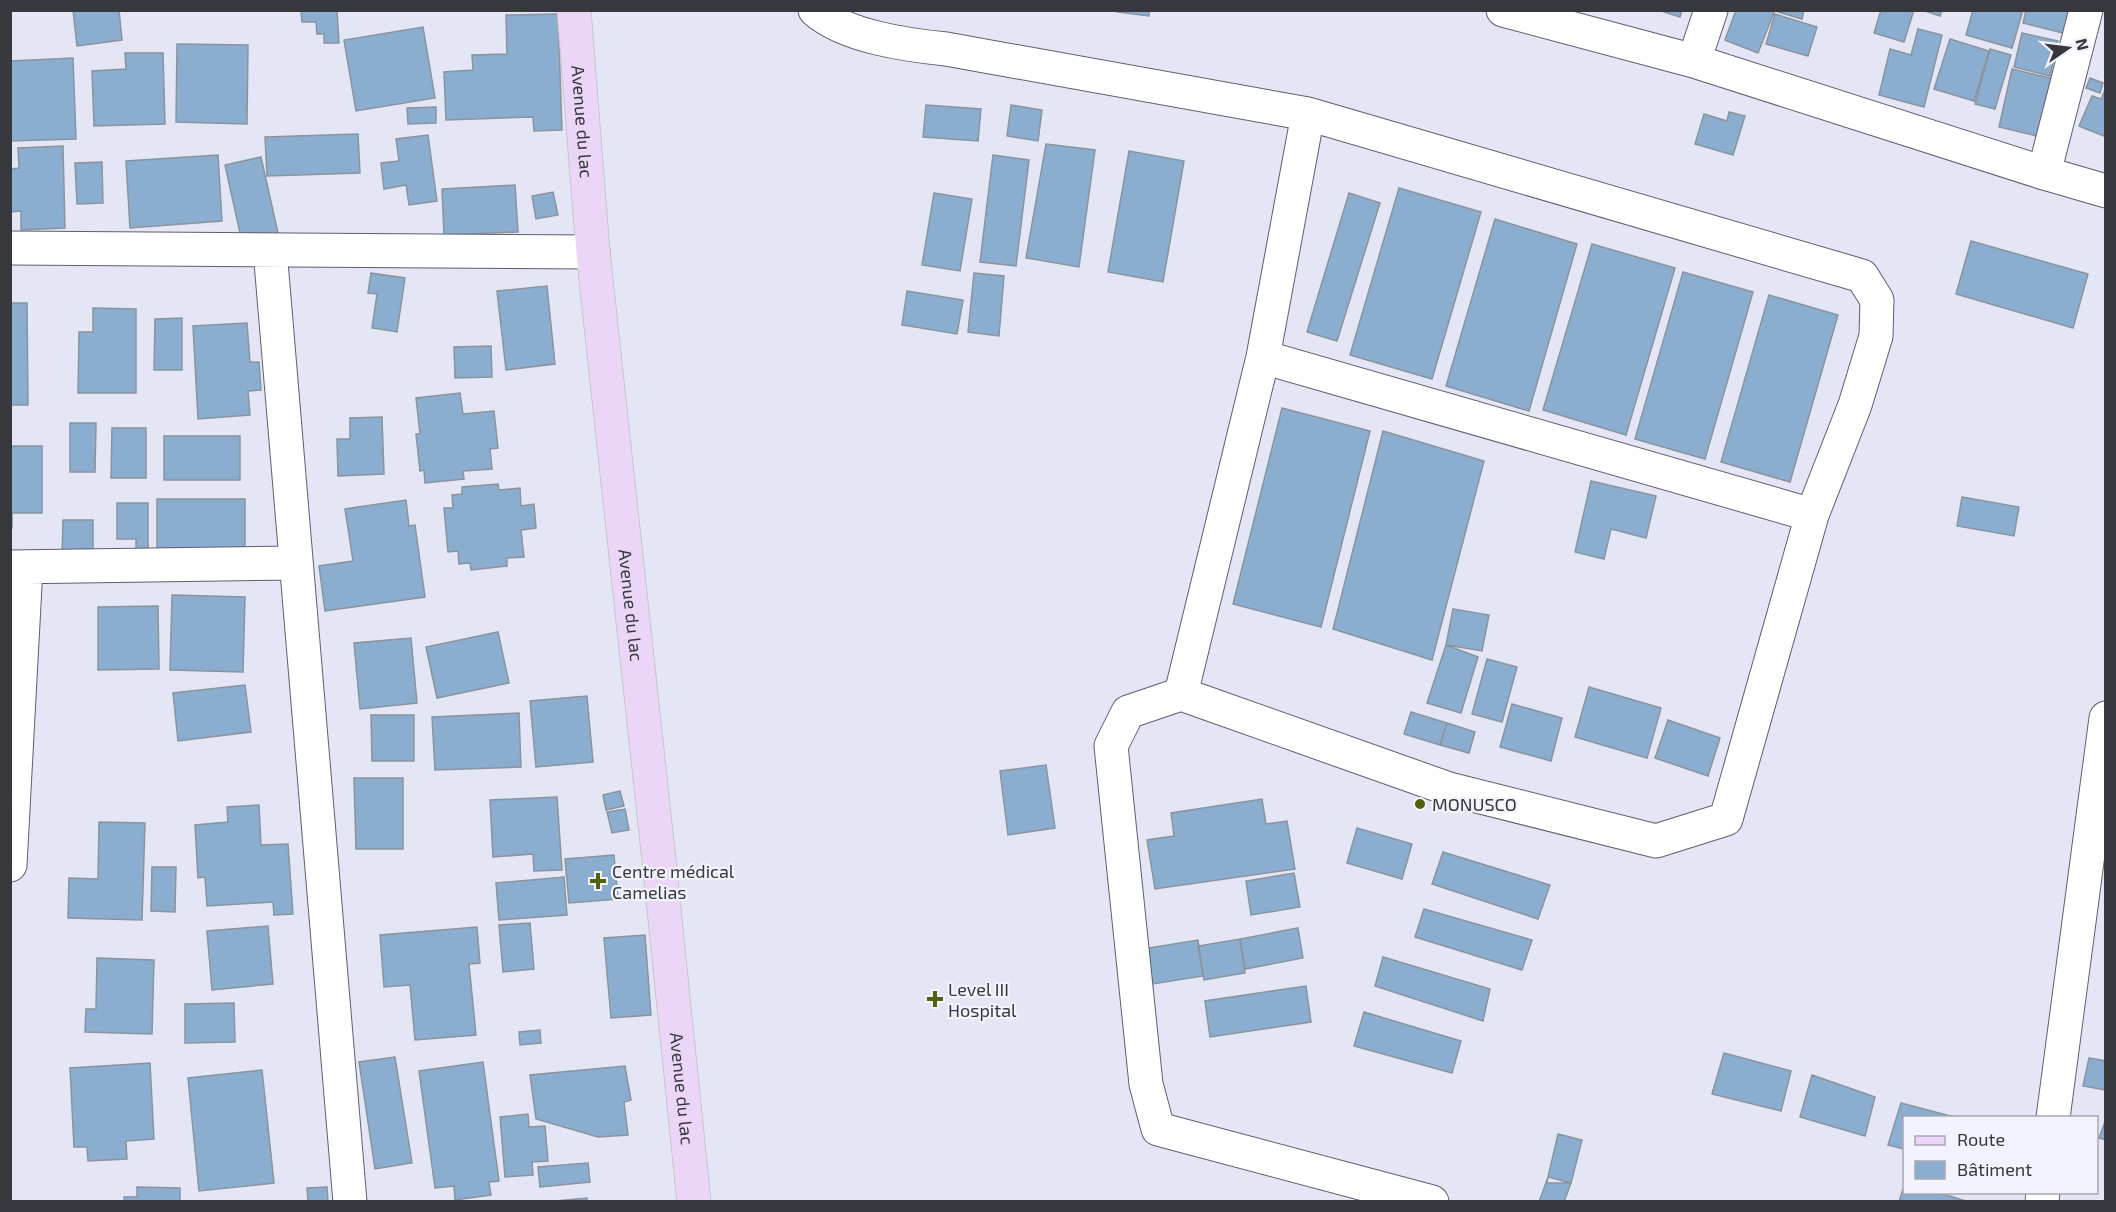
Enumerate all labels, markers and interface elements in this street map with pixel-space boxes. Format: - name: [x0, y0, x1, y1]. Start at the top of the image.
- north arrow: [2038, 18, 2098, 78]
- text: N: [2072, 36, 2094, 52]
- street label: Avenue du lac: [567, 64, 598, 179]
- street label: Avenue du lac: [614, 548, 648, 663]
- place label: MONUSCO: [1432, 793, 1517, 815]
- marker: MONUSCO: [1413, 797, 1427, 811]
- place label: Centre médical Camelias: [612, 860, 735, 903]
- marker: Centre médical Camelias: [589, 872, 607, 890]
- place label: Level III Hospital: [948, 978, 1017, 1021]
- marker: Level III Hospital: [926, 990, 944, 1008]
- street label: Avenue du lac: [666, 1031, 699, 1146]
- legend: [1903, 1116, 2098, 1194]
- text: Route: [1957, 1128, 2005, 1150]
- text: Bâtiment: [1957, 1158, 2032, 1180]

